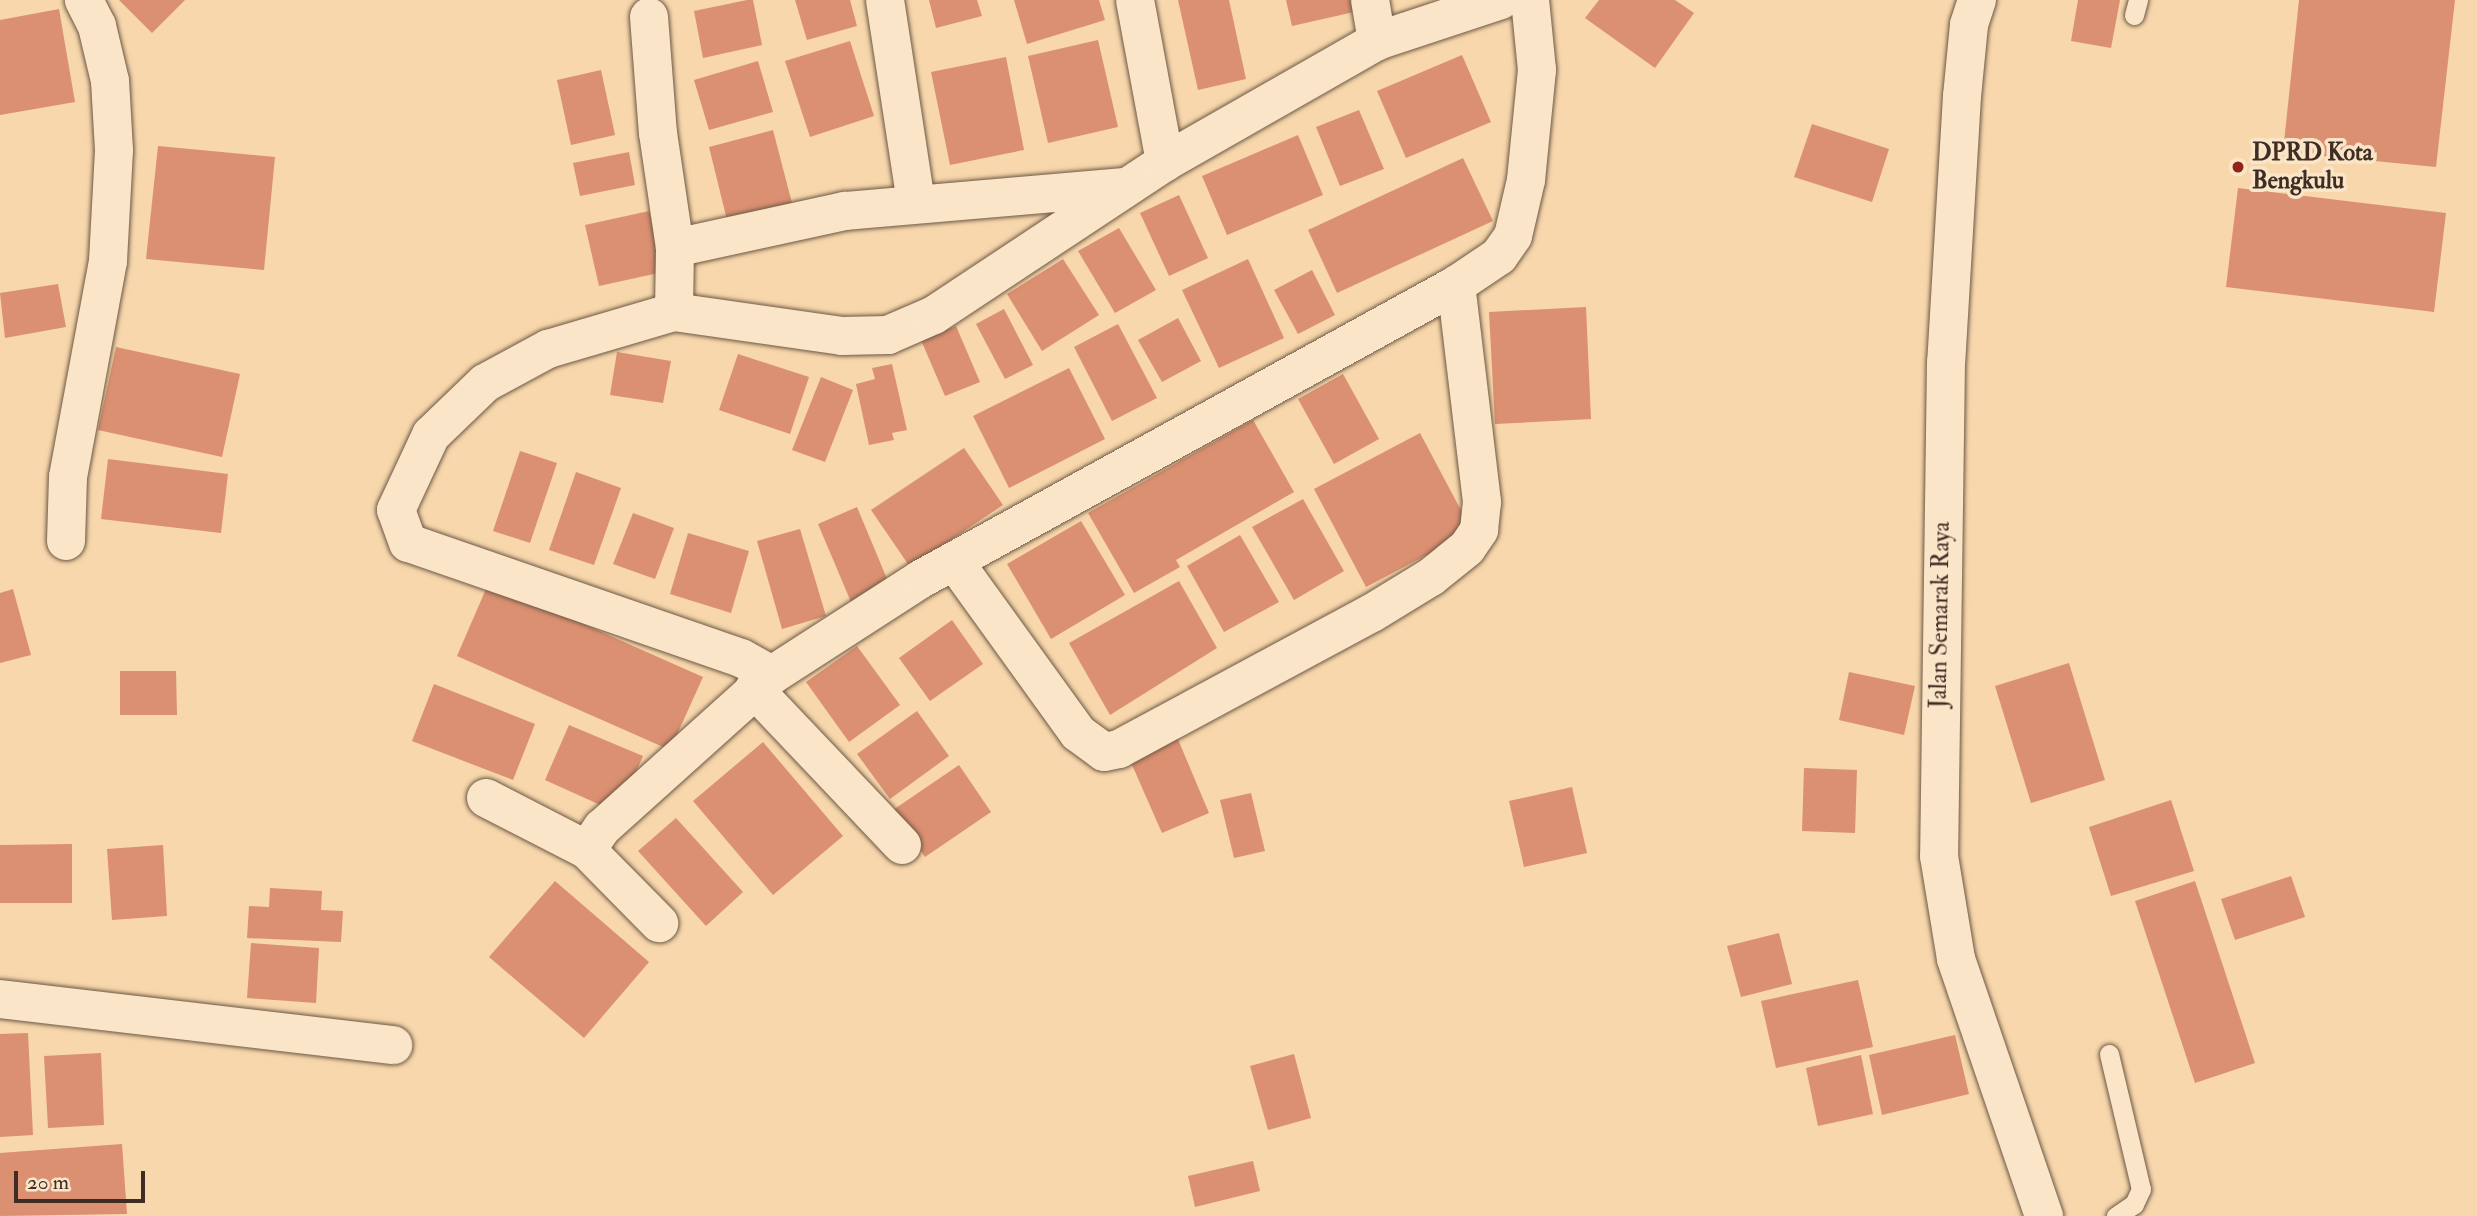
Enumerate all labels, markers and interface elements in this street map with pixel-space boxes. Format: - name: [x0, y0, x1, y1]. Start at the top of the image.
- place label: DPRD Kota Bengkulu: [2252, 139, 2373, 195]
- marker: DPRD Kota Bengkulu: [2230, 159, 2246, 175]
- street label: Jalan Semarak Raya: [1924, 521, 1956, 709]
- scale bar: [18, 1156, 149, 1200]
- text: 20 m: [27, 1169, 69, 1196]

